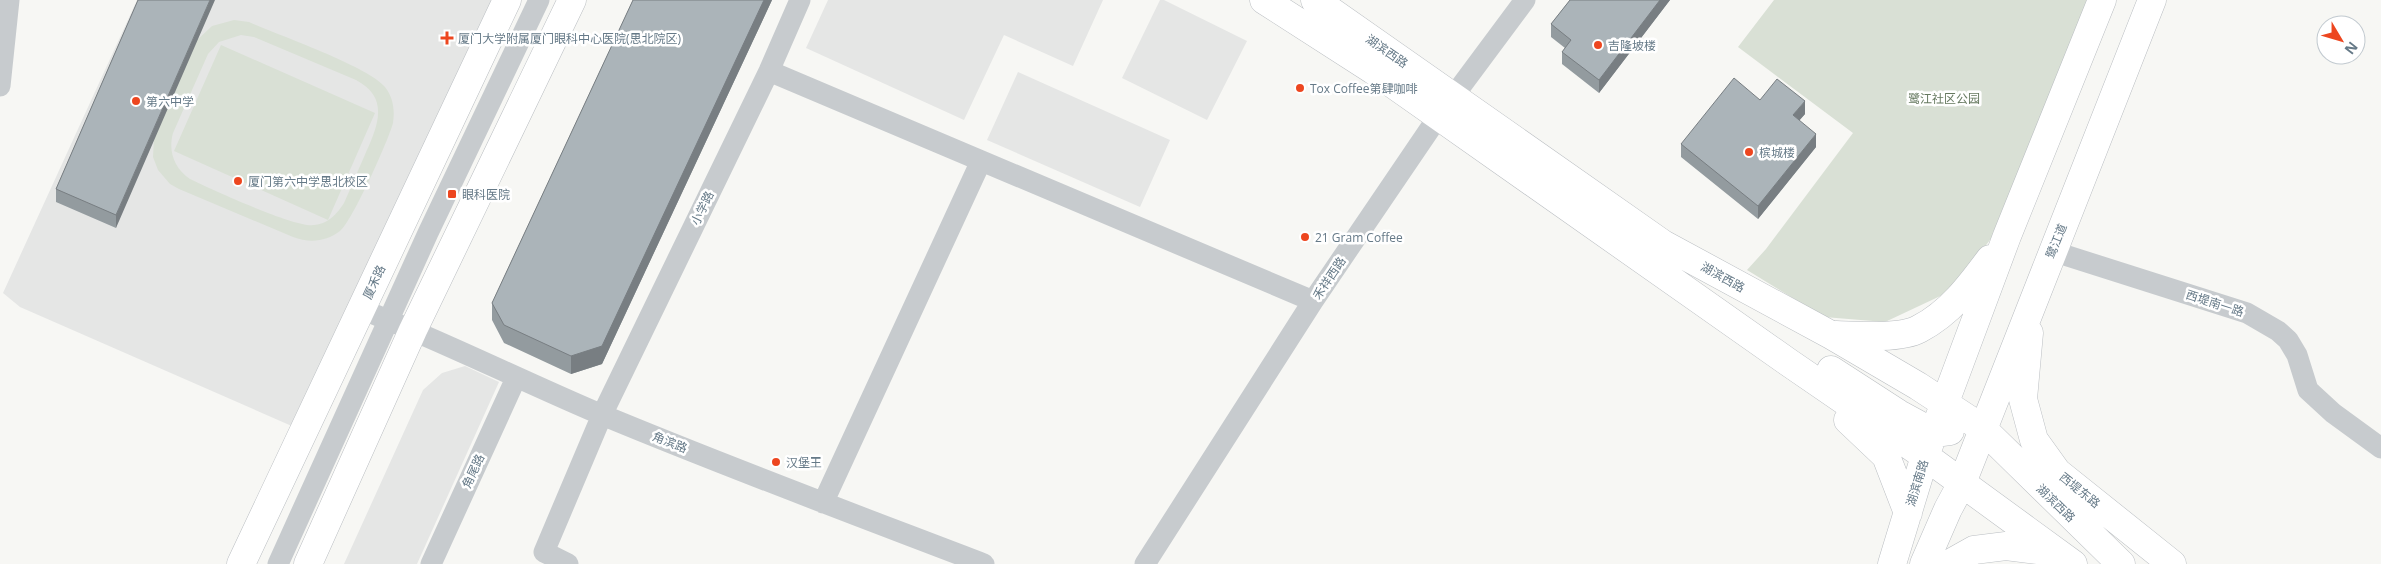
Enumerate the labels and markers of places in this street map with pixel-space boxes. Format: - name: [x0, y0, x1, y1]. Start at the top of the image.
- place label: 厦门大学附属厦门眼科中心医院(思北院区): [458, 30, 682, 47]
- marker: 厦门大学附属厦门眼科中心医院(思北院区): [440, 31, 454, 45]
- place label: 吉隆坡楼: [1608, 37, 1656, 54]
- marker: 吉隆坡楼: [1592, 39, 1604, 51]
- place label: Tox Coffee第肆咖啡: [1310, 80, 1418, 97]
- marker: Tox Coffee第肆咖啡: [1294, 82, 1306, 94]
- place label: 第六中学: [146, 93, 194, 110]
- marker: 第六中学: [130, 95, 142, 107]
- place label: 槟城楼: [1759, 144, 1795, 161]
- marker: 槟城楼: [1743, 146, 1755, 158]
- place label: 厦门第六中学思北校区: [248, 173, 368, 190]
- marker: 厦门第六中学思北校区: [232, 175, 244, 187]
- place label: 眼科医院: [462, 186, 510, 203]
- marker: 眼科医院: [446, 188, 458, 200]
- place label: 21 Gram Coffee: [1315, 229, 1403, 246]
- marker: 21 Gram Coffee: [1299, 231, 1311, 243]
- place label: 汉堡王: [786, 454, 822, 471]
- marker: 汉堡王: [770, 456, 782, 468]

